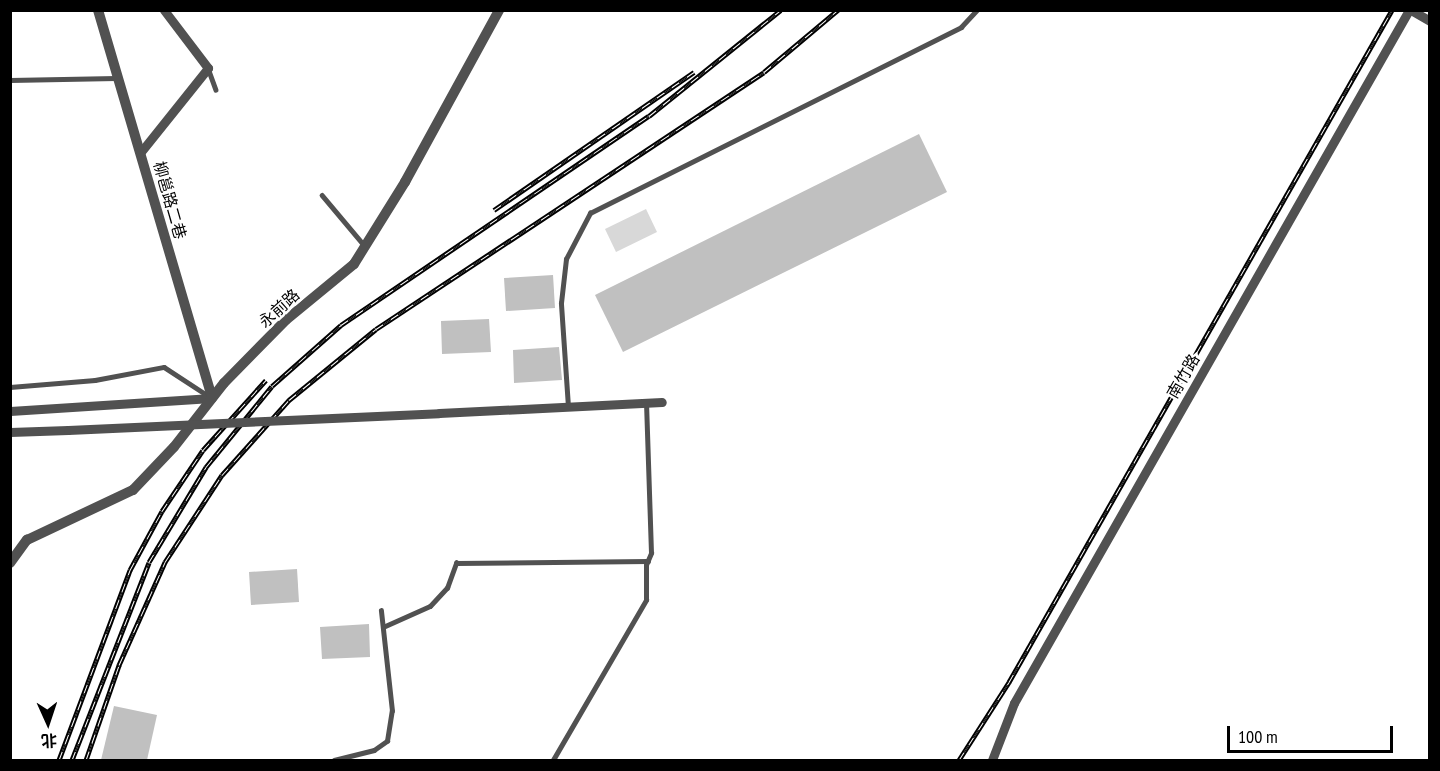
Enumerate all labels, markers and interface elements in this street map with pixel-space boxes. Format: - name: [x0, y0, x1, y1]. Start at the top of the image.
- street label: 柳邕路二巷: [150, 159, 190, 241]
- street label: 永前路: [255, 285, 303, 331]
- street label: 南竹路: [1163, 350, 1203, 402]
- north arrow: [18, 693, 78, 753]
- scale bar: [1230, 714, 1396, 752]
- text: 100 m: [1238, 725, 1278, 748]
- text: 北: [40, 731, 57, 751]

